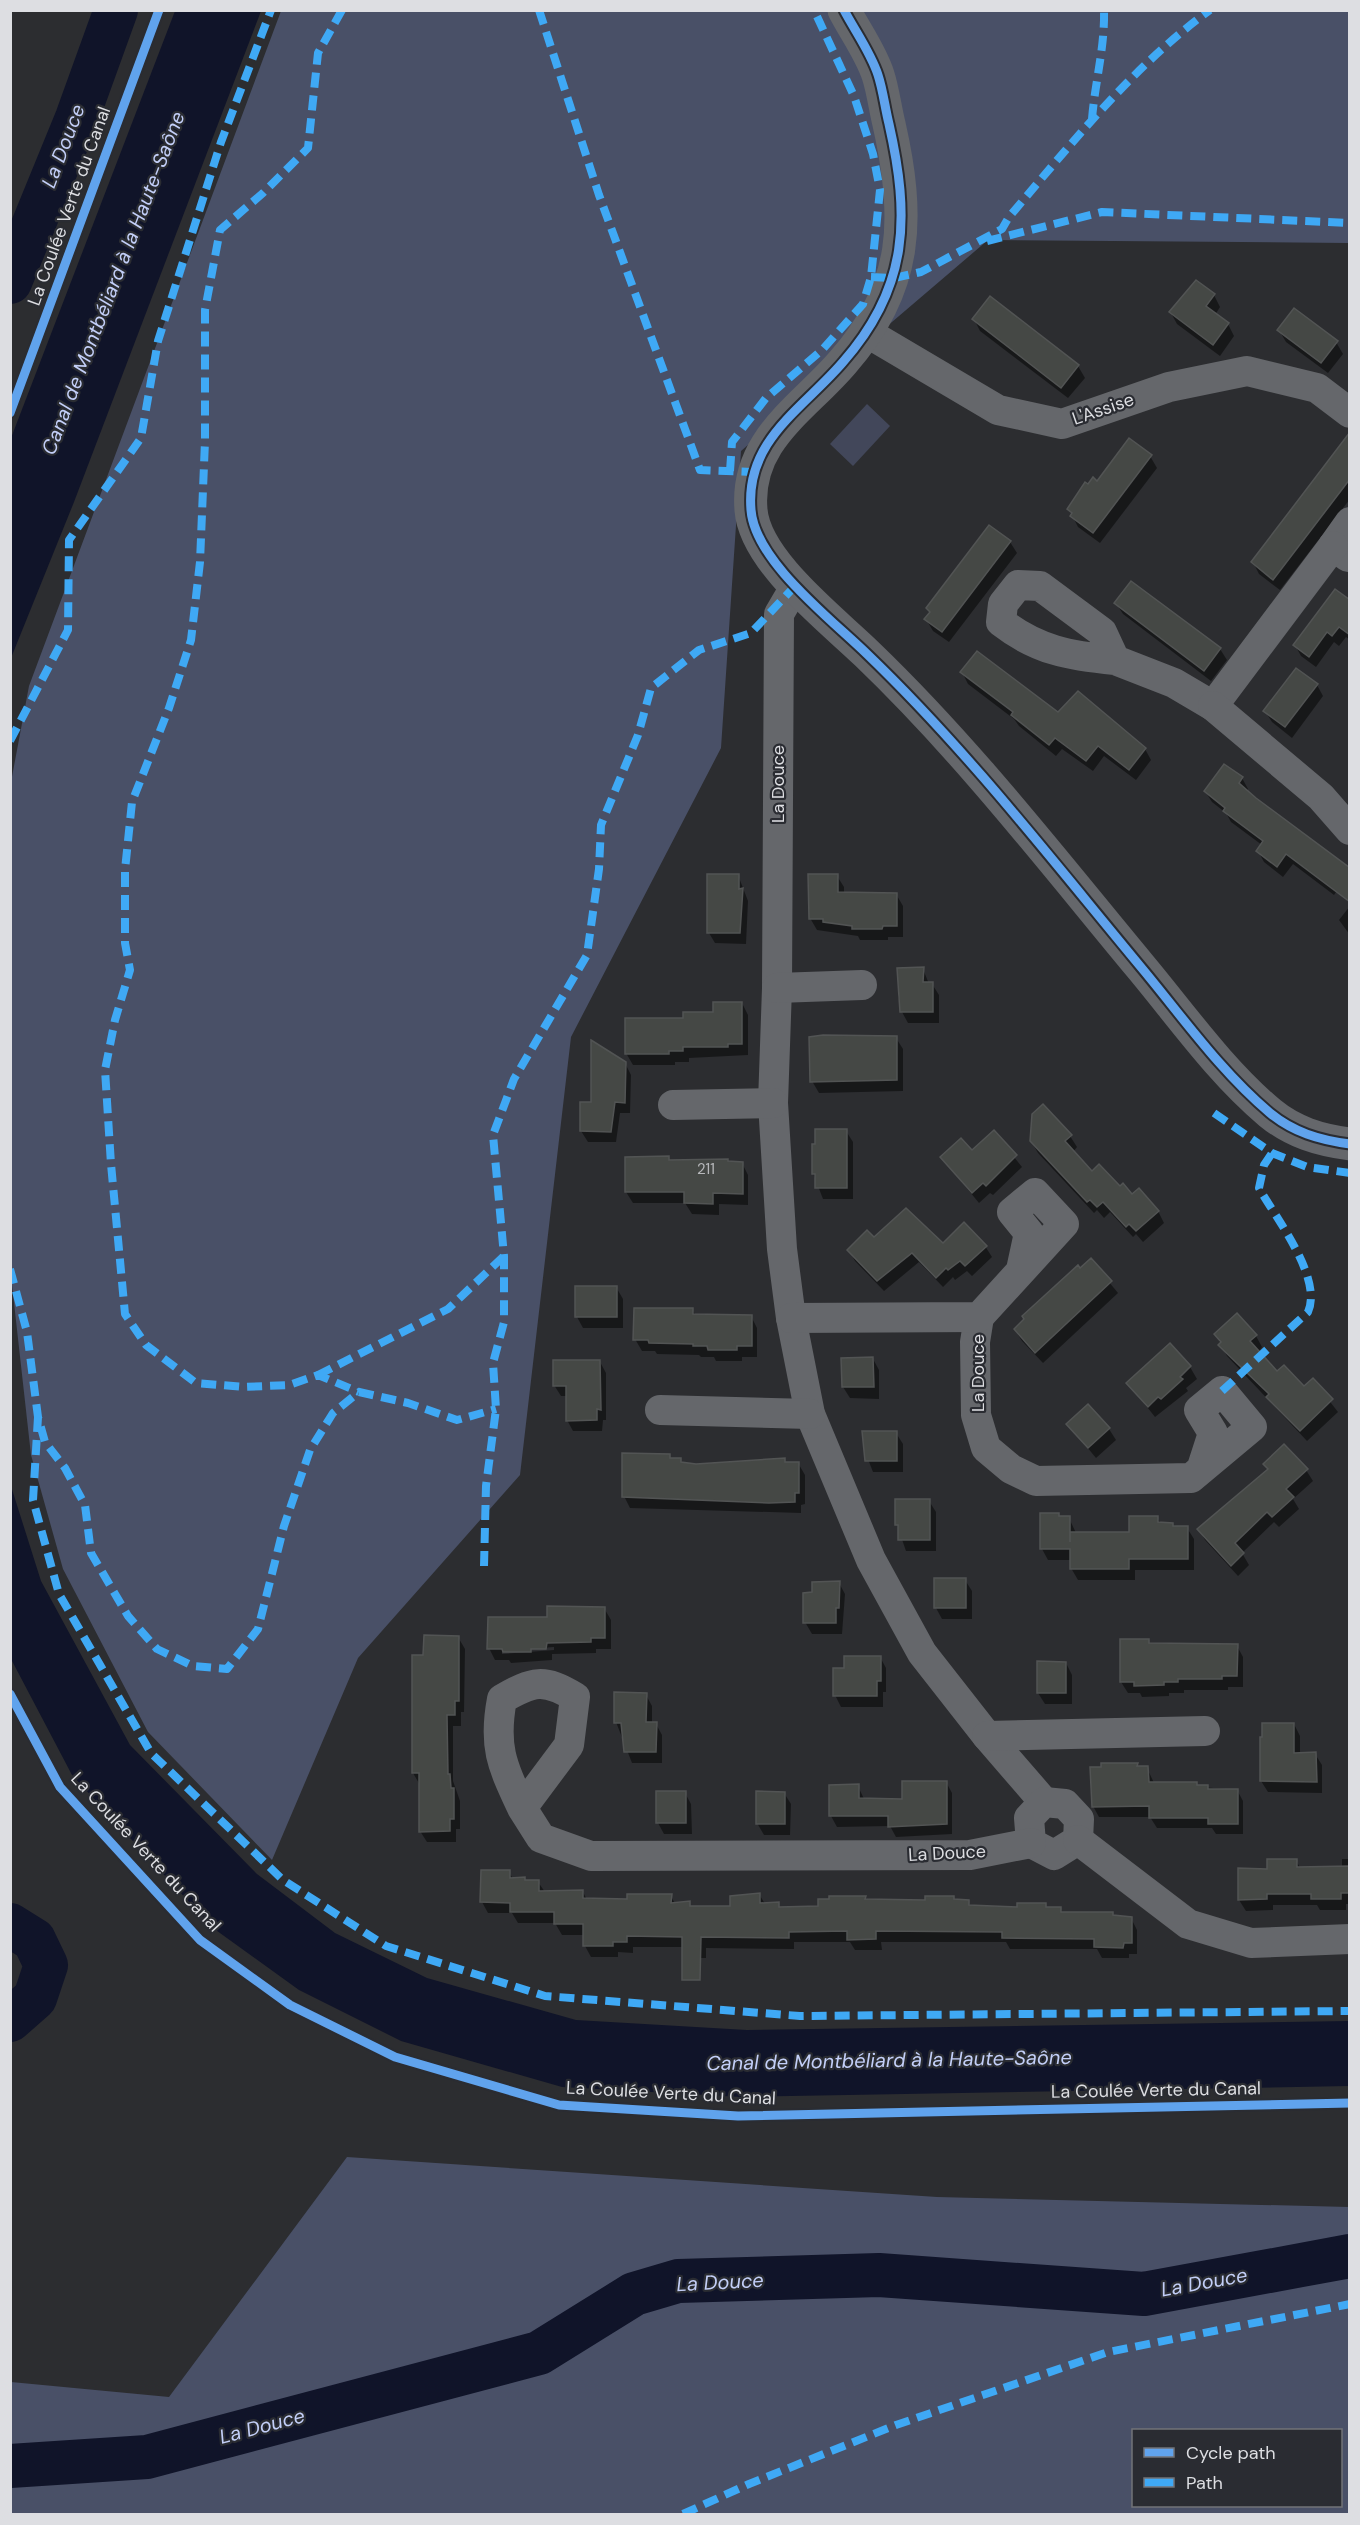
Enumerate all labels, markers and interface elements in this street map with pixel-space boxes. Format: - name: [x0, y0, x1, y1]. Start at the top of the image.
- water label: La Douce: [35, 101, 91, 191]
- street label: La Coulée Verte du Canal: [22, 103, 116, 309]
- water label: Canal de Montbéliard à la Haute-Saône: [35, 108, 191, 458]
- street label: L'Assise: [1069, 387, 1137, 431]
- street label: La Douce: [766, 745, 790, 823]
- house number: 211: [697, 1159, 715, 1179]
- street label: La Douce: [966, 1334, 990, 1412]
- street label: La Coulée Verte du Canal: [66, 1767, 226, 1937]
- street label: La Douce: [907, 1839, 987, 1867]
- water label: Canal de Montbéliard à la Haute-Saône: [706, 2044, 1072, 2076]
- street label: La Coulée Verte du Canal: [566, 2076, 776, 2110]
- street label: La Coulée Verte du Canal: [1051, 2076, 1261, 2104]
- water label: La Douce: [1159, 2262, 1249, 2302]
- water label: La Douce: [676, 2267, 764, 2297]
- water label: La Douce: [216, 2402, 308, 2450]
- legend: [1132, 2429, 1342, 2507]
- text: Cycle path: [1186, 2441, 1276, 2465]
- text: Path: [1186, 2471, 1223, 2495]

